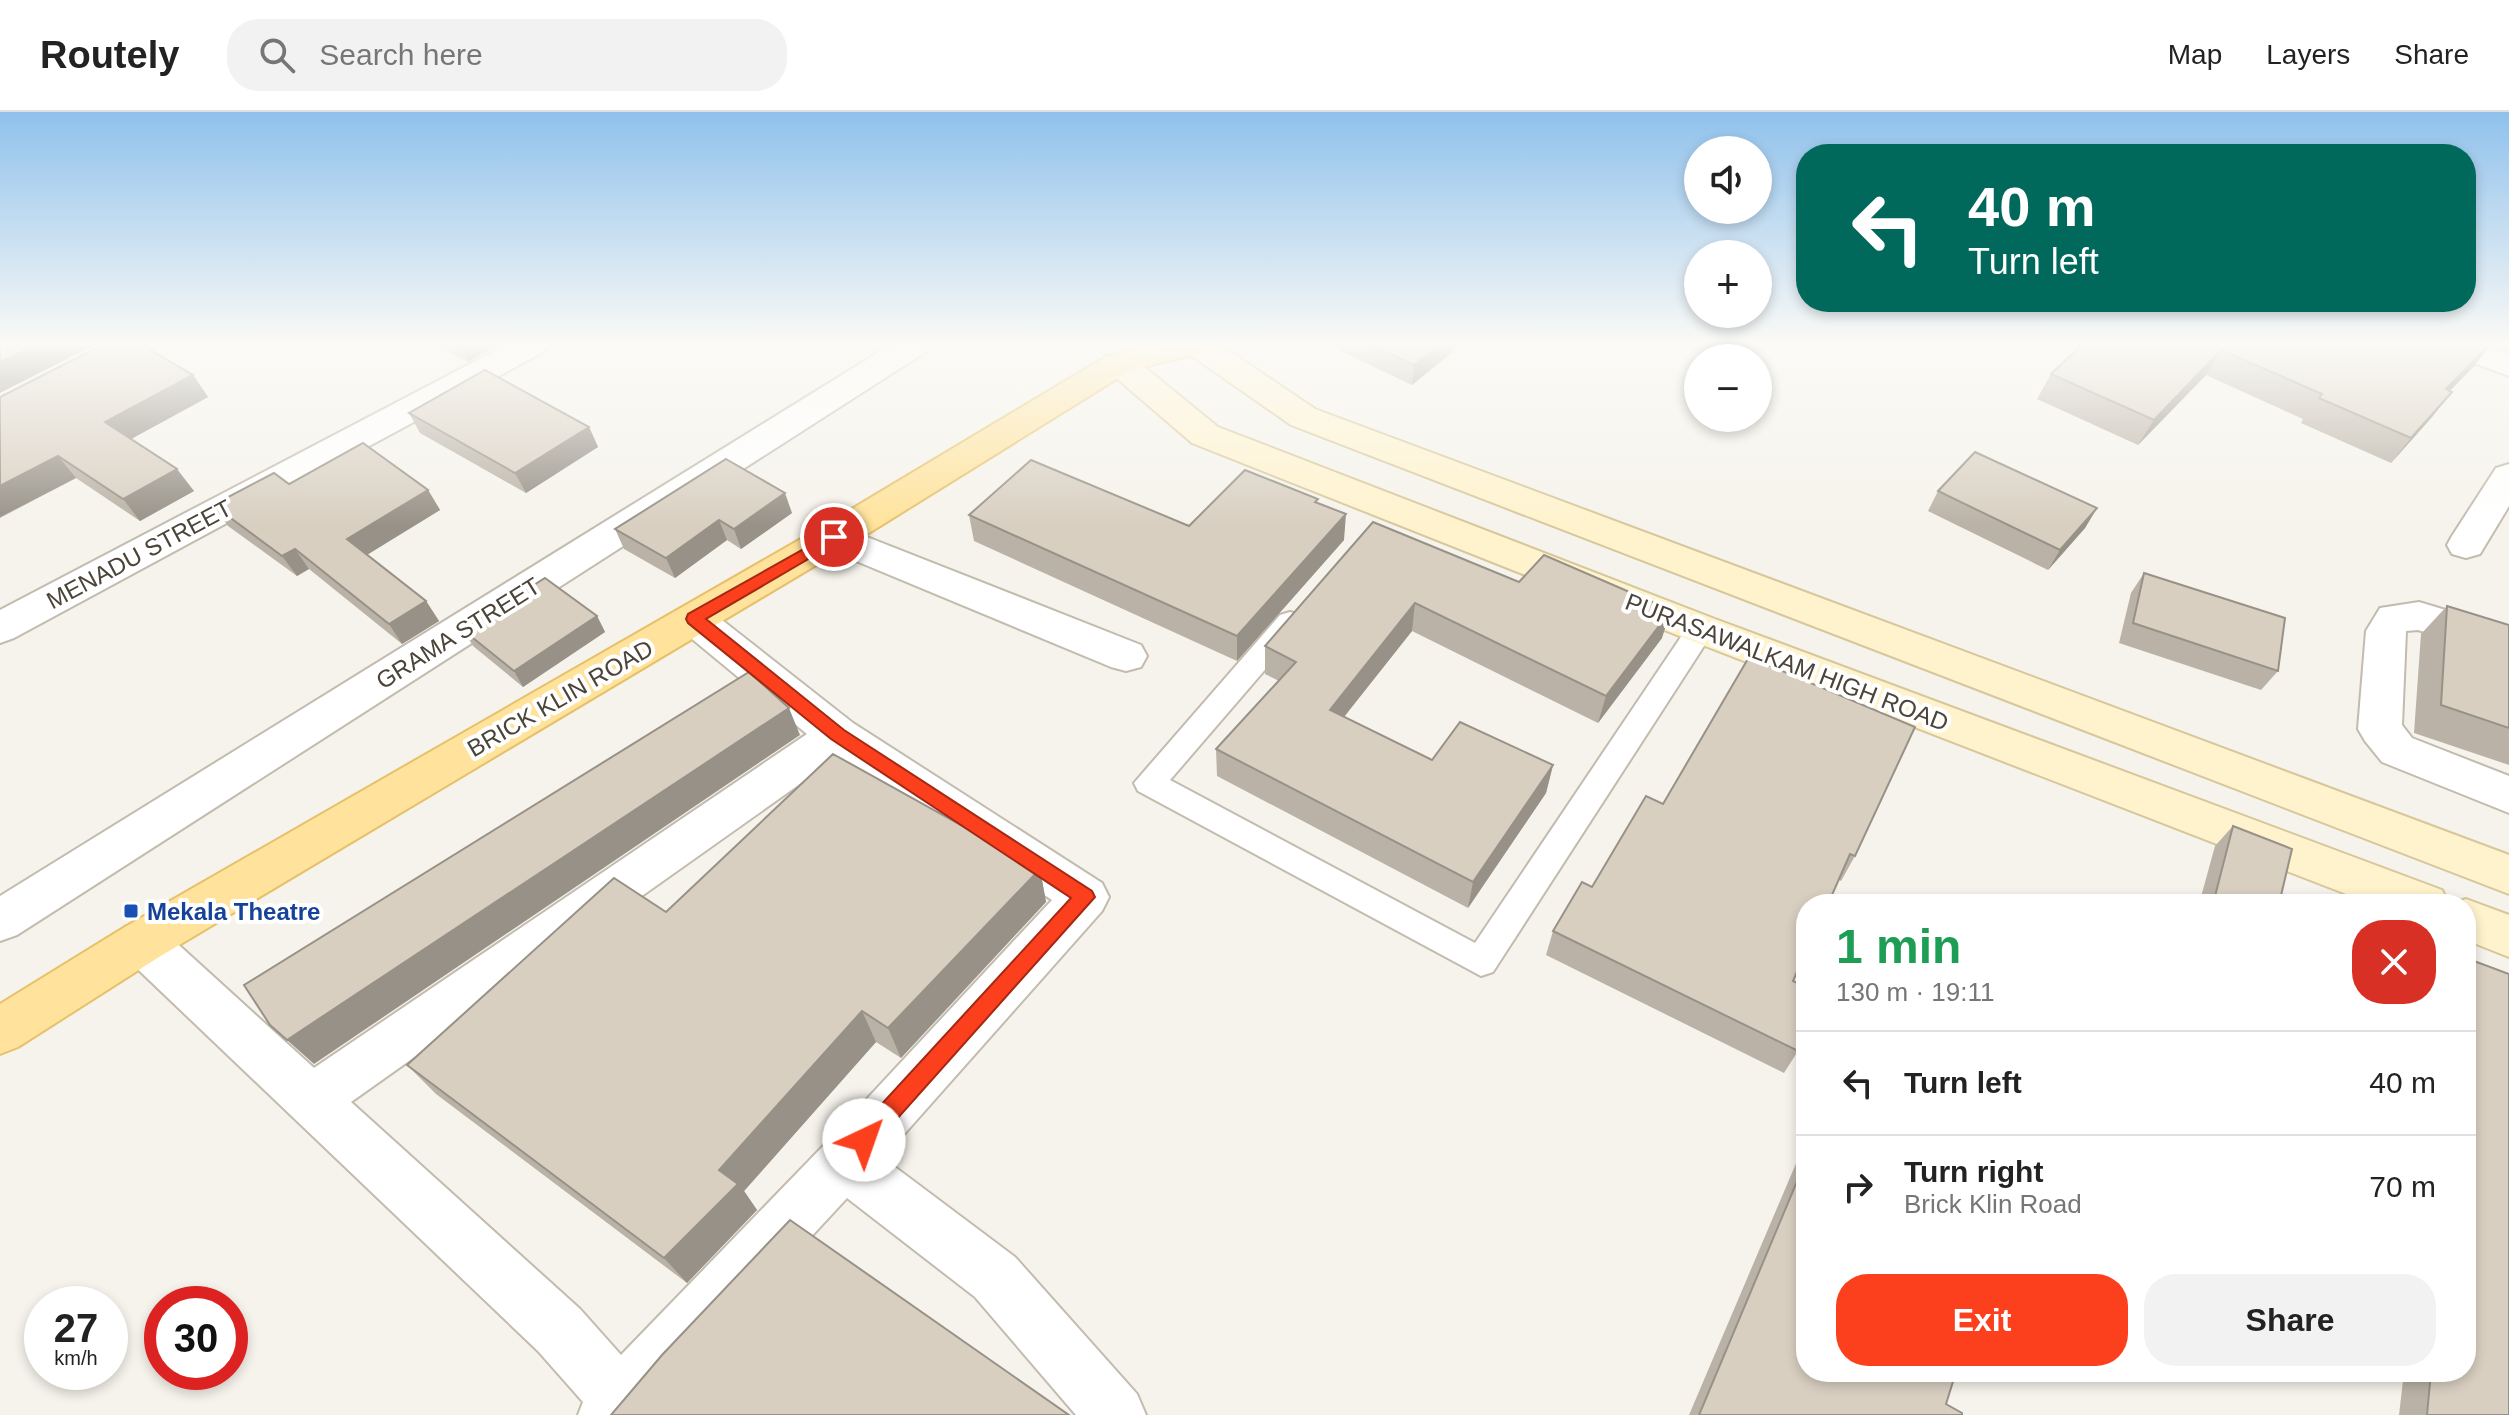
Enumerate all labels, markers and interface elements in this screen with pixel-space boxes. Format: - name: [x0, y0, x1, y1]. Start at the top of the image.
- search box: [227, 19, 787, 91]
- icon: search: [255, 33, 299, 77]
- text: Routely: [40, 34, 179, 76]
- text: Search here: [319, 38, 483, 71]
- text: Map: [2168, 39, 2222, 70]
- text: Layers: [2266, 39, 2350, 70]
- text: Share: [2394, 39, 2469, 70]
- map controls: [1684, 136, 1772, 432]
- button: sound: [1684, 136, 1772, 224]
- text: 40 m: [1968, 175, 2096, 238]
- icon: left: [1836, 176, 1940, 280]
- button: +: [1684, 240, 1772, 328]
- text: Turn left: [1968, 241, 2099, 282]
- button: −: [1684, 344, 1772, 432]
- street label: MENADU STREET: [42, 494, 236, 614]
- pin: [800, 503, 868, 571]
- icon: arrive: [812, 515, 856, 559]
- street label: GRAMA STREET: [371, 572, 545, 694]
- street label: PURASAWALKAM HIGH ROAD: [1622, 588, 1952, 736]
- street label: BRICK KLIN ROAD: [463, 634, 657, 762]
- place label: Mekala Theatre: [147, 898, 320, 925]
- marker: Mekala Theatre: [122, 902, 140, 920]
- text: 1 min: [1836, 920, 1961, 973]
- button: close: [2352, 920, 2436, 1004]
- text: 130 m · 19:11: [1836, 977, 1995, 1007]
- icon: left: [1836, 1061, 1880, 1105]
- text: Turn left: [1904, 1066, 2022, 1099]
- text: 40 m: [2369, 1066, 2436, 1099]
- position arrow: [822, 1098, 906, 1182]
- text: Turn right: [1904, 1155, 2043, 1188]
- icon: right: [1836, 1165, 1880, 1209]
- text: 70 m: [2369, 1170, 2436, 1203]
- text: Brick Klin Road: [1904, 1189, 2082, 1219]
- button: Exit: [1836, 1274, 2128, 1366]
- button: Share: [2144, 1274, 2436, 1366]
- speed limit sign: 30: [144, 1286, 248, 1390]
- text: 27: [54, 1306, 98, 1350]
- text: km/h: [54, 1347, 98, 1369]

